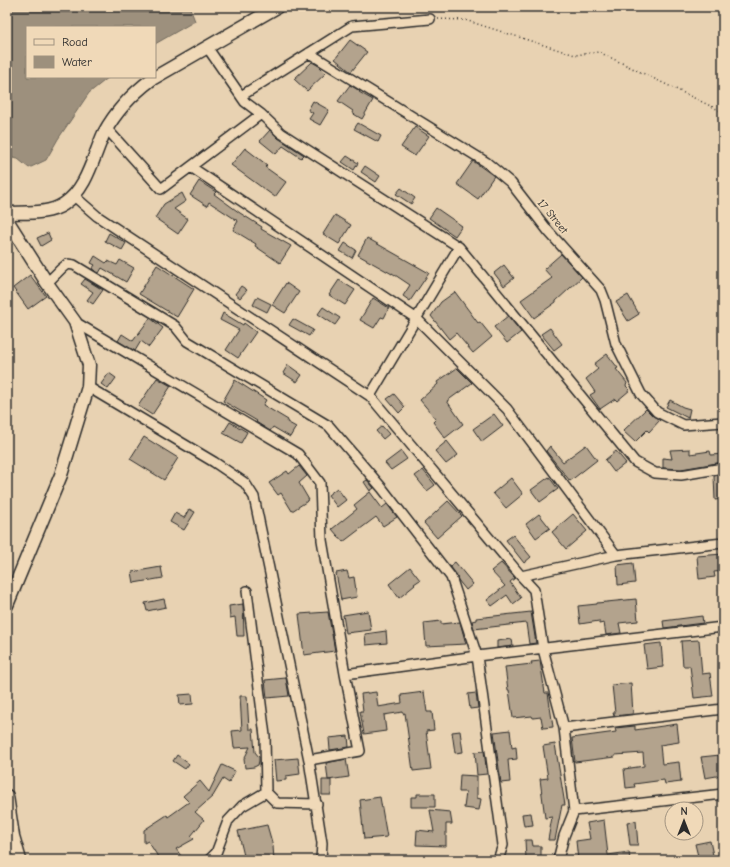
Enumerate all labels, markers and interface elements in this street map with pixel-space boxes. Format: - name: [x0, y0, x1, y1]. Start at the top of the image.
- legend: [26, 26, 156, 78]
- text: Road: [62, 35, 88, 49]
- text: Water: [62, 55, 92, 69]
- street label: 17 Street: [535, 196, 571, 237]
- north arrow: [664, 801, 704, 841]
- text: N: [680, 805, 688, 818]

